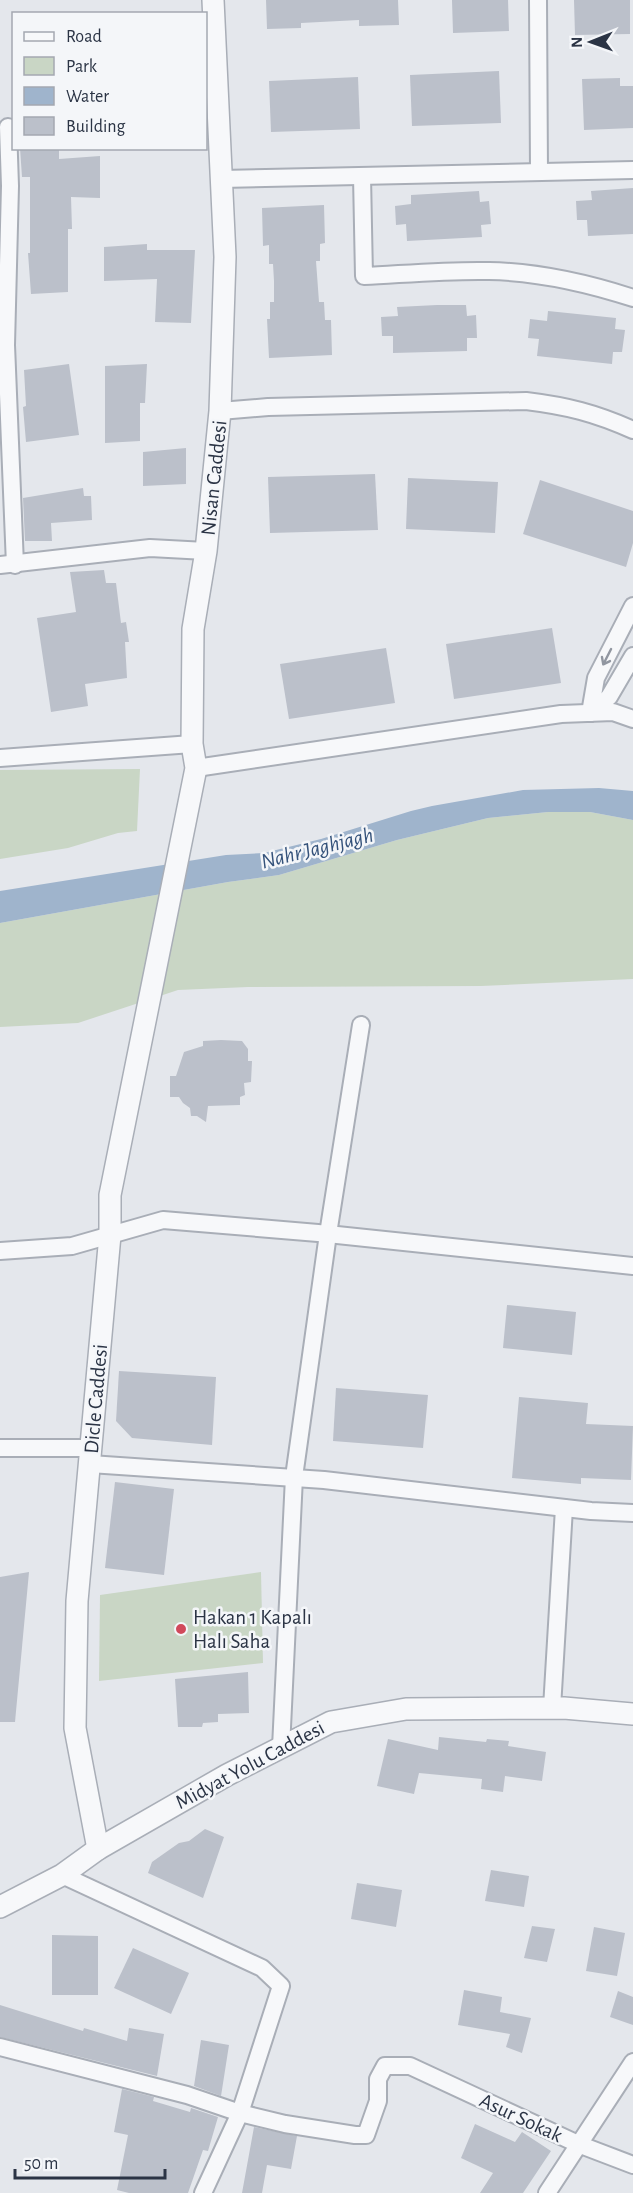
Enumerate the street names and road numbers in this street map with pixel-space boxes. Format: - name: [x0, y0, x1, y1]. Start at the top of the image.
- street label: Nisan Caddesi: [198, 419, 230, 537]
- street label: Dicle Caddesi: [81, 1343, 111, 1455]
- street label: Midyat Yolu Caddesi: [172, 1717, 328, 1813]
- street label: Asur Sokak: [476, 2090, 566, 2146]

